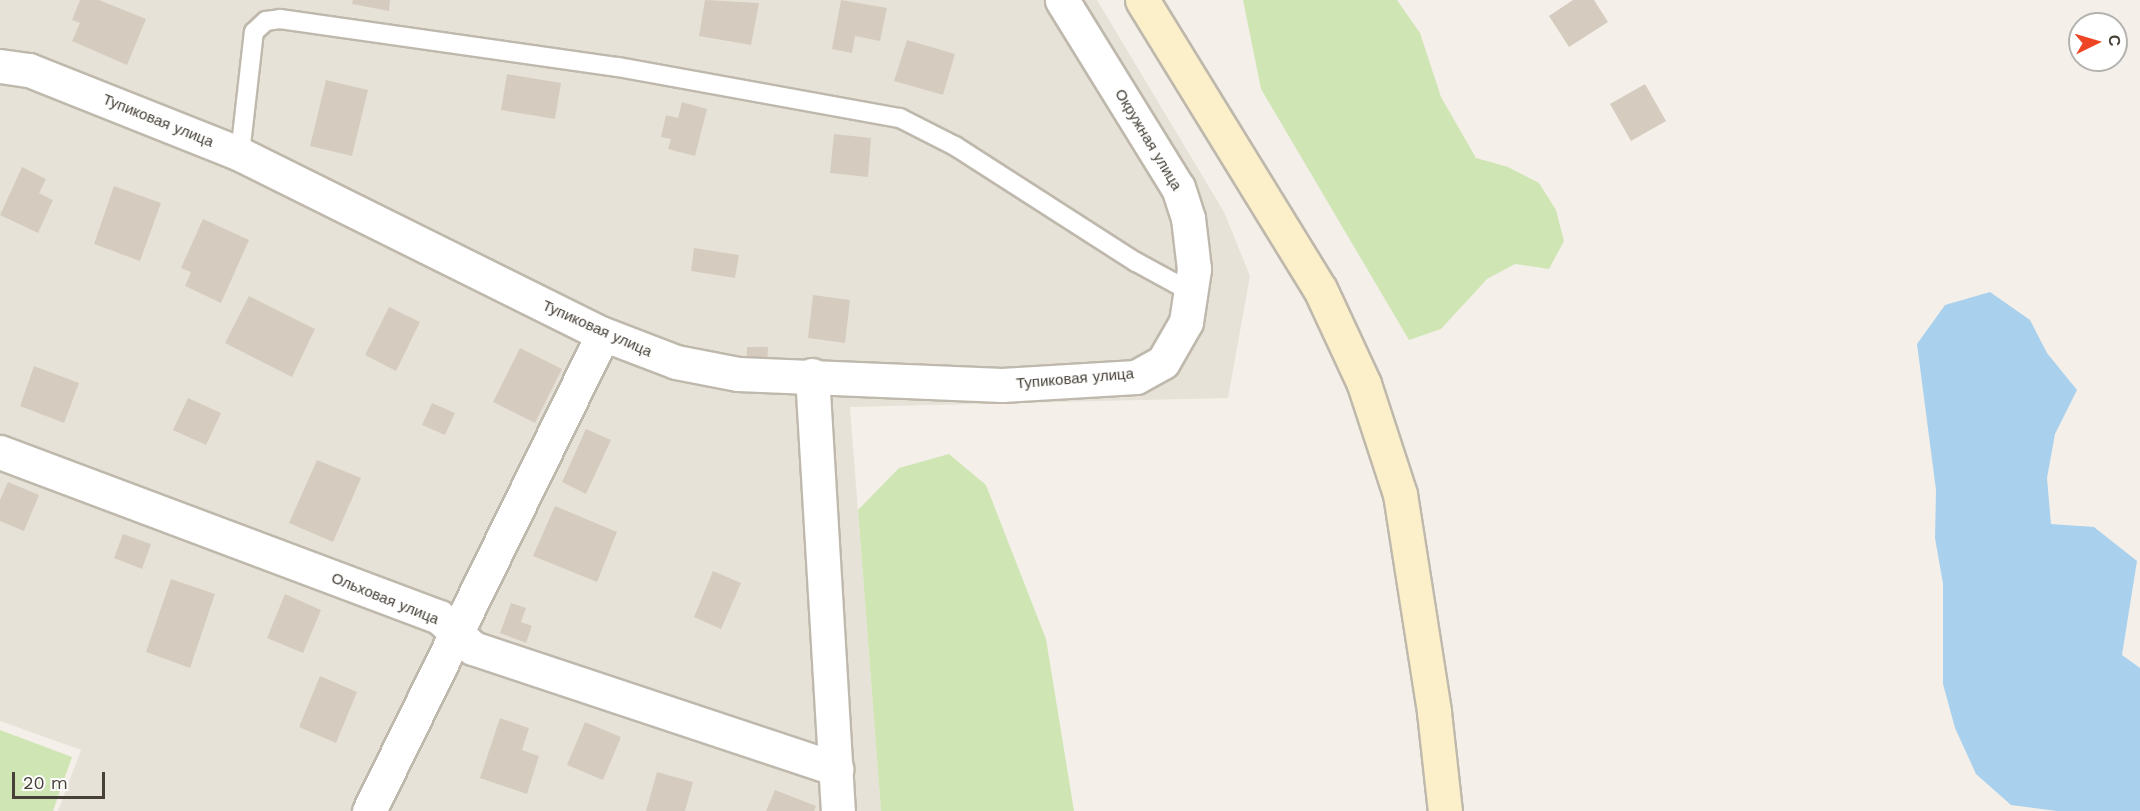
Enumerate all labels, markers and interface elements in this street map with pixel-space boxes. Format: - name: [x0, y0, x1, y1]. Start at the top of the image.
- north arrow: [2068, 12, 2128, 72]
- text: С: [2104, 34, 2124, 47]
- street label: Окружная улица: [1111, 86, 1185, 194]
- street label: Тупиковая улица: [100, 91, 216, 151]
- street label: Тупиковая улица: [539, 297, 655, 361]
- street label: Тупиковая улица: [1015, 365, 1135, 393]
- street label: Ольховая улица: [329, 569, 441, 629]
- scale bar: [15, 760, 108, 798]
- text: 20 m: [23, 772, 68, 793]

